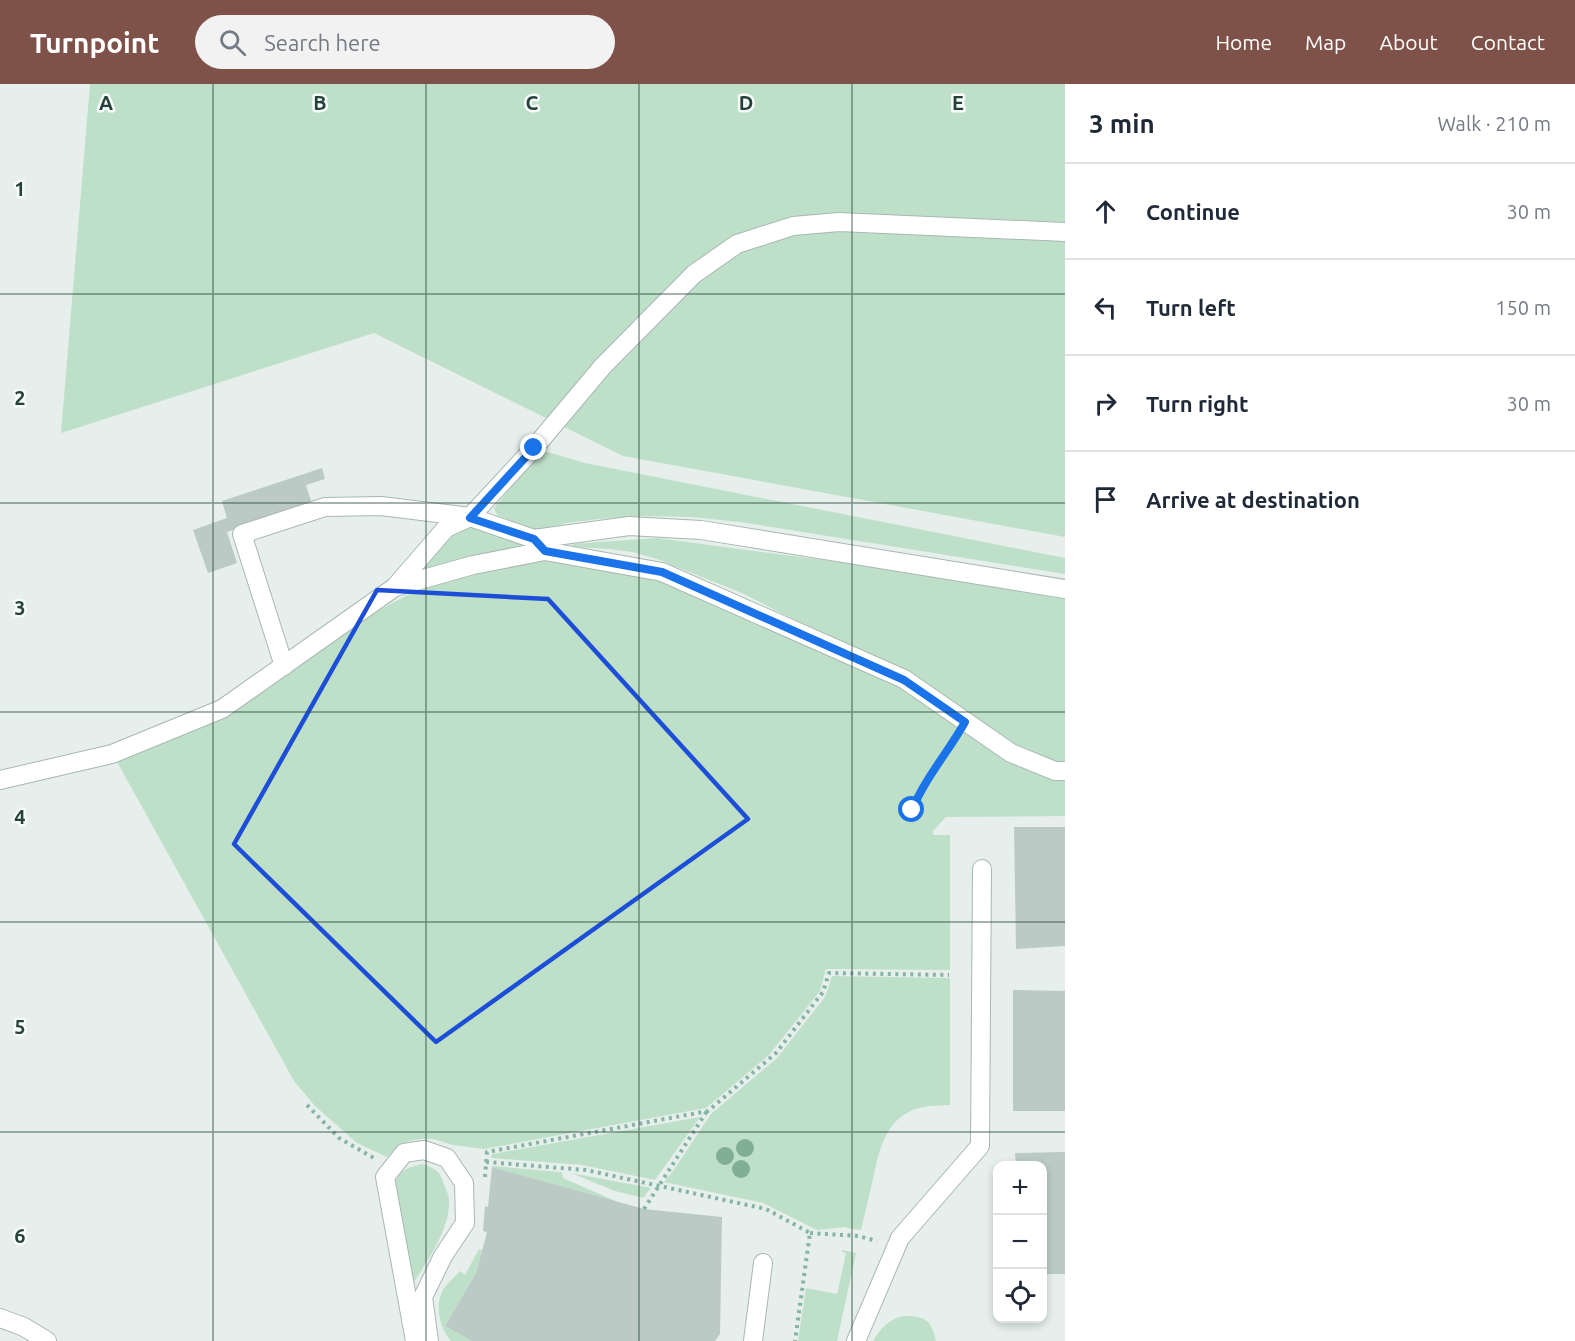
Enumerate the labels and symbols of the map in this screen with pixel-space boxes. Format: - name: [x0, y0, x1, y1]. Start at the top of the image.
- text: A: [99, 91, 113, 114]
- text: B: [313, 91, 327, 114]
- text: C: [526, 91, 539, 114]
- text: D: [739, 91, 753, 114]
- text: E: [952, 91, 964, 114]
- text: 1: [14, 177, 26, 200]
- text: 2: [14, 386, 26, 409]
- route end: [520, 434, 546, 460]
- text: 3: [14, 596, 26, 619]
- route start: [898, 796, 924, 822]
- text: 4: [14, 805, 26, 828]
- text: 5: [14, 1015, 26, 1038]
- text: 6: [14, 1224, 26, 1247]

